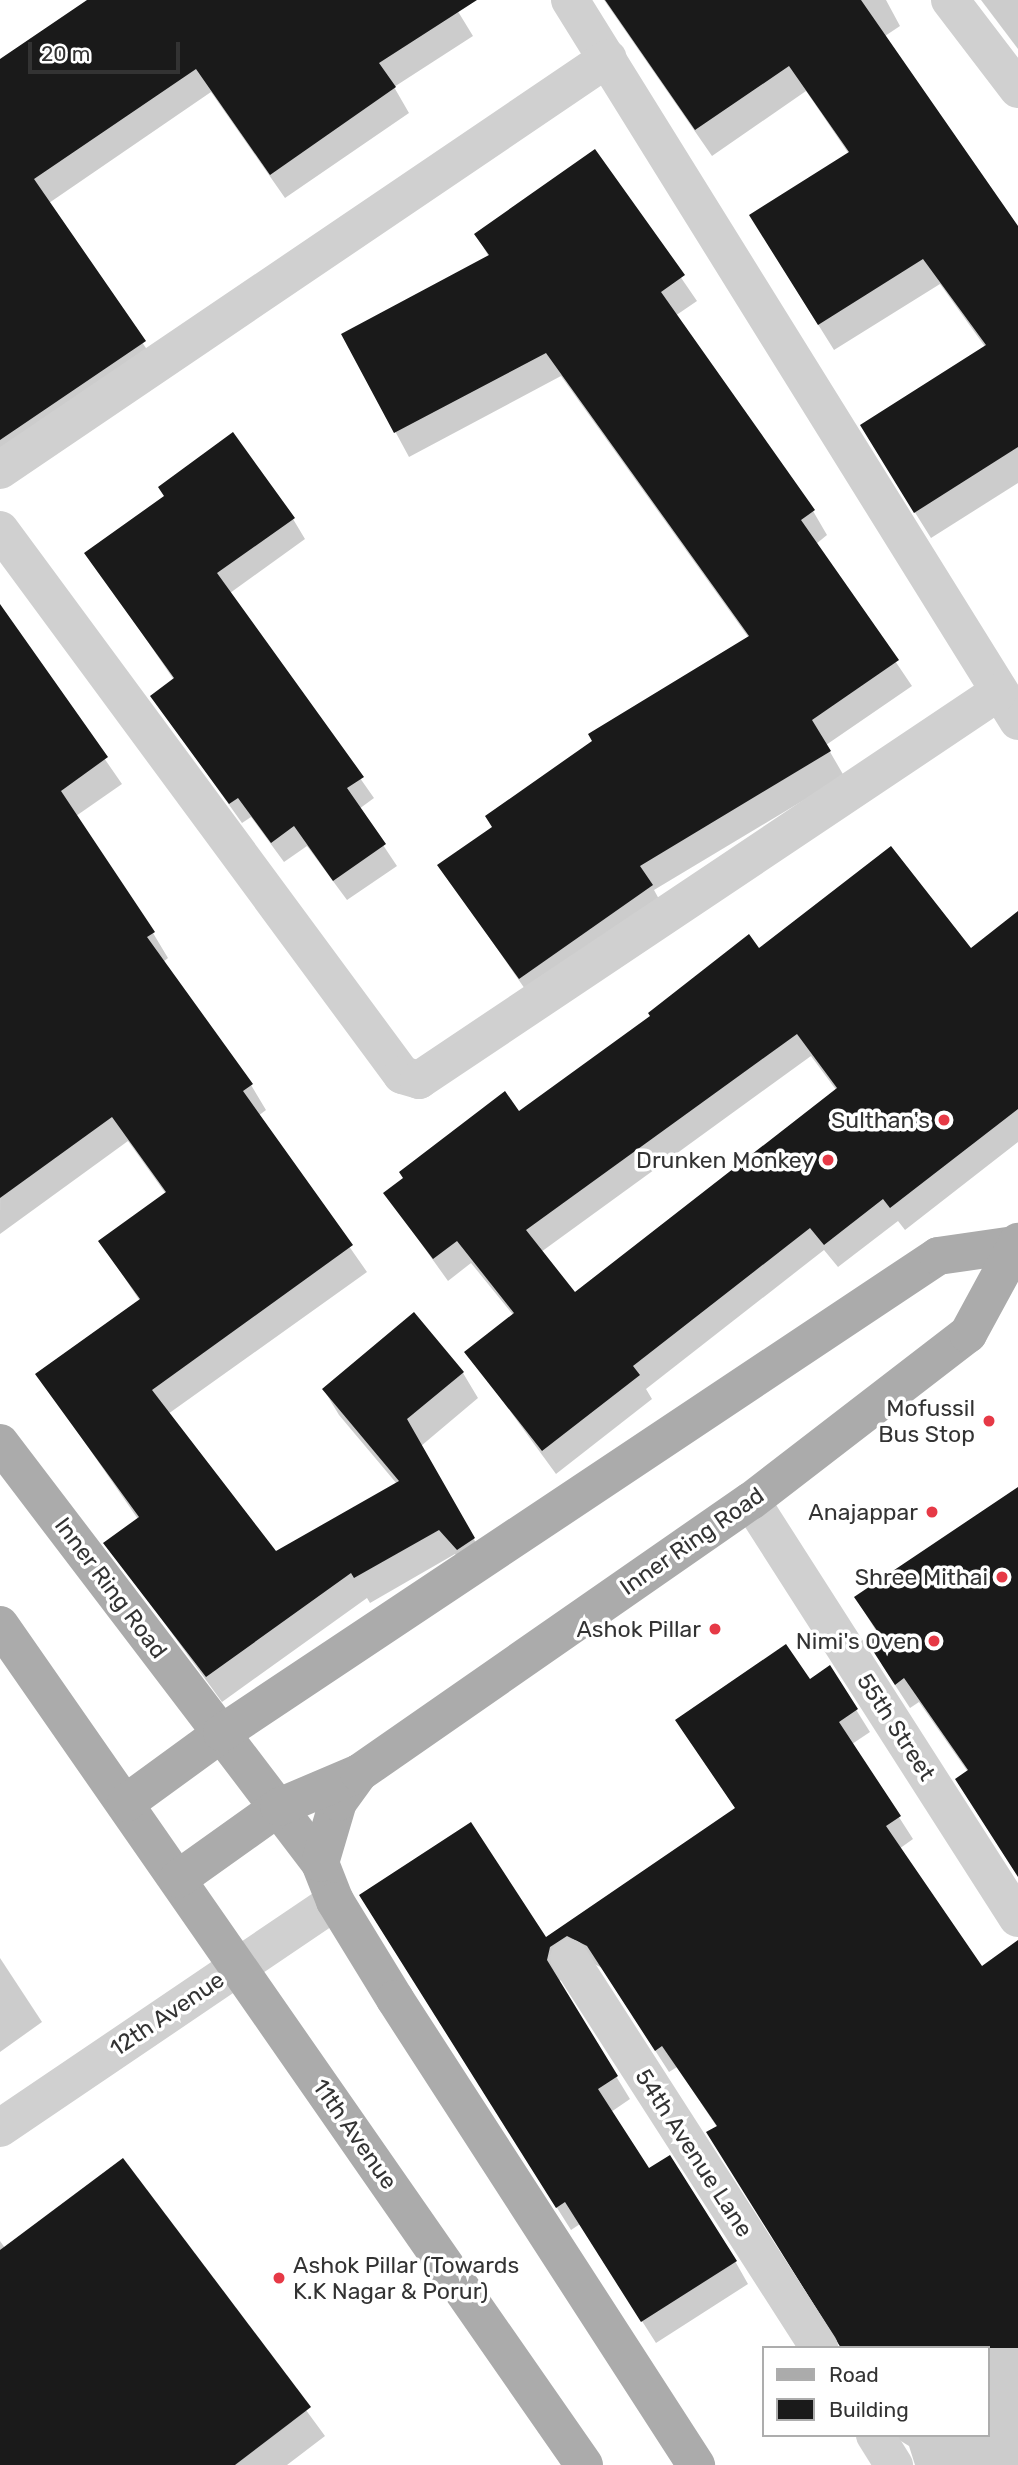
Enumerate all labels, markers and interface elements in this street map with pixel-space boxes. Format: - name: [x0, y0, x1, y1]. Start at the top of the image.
- scale bar: [32, 28, 184, 72]
- text: 20 m: [41, 41, 90, 66]
- place label: Sulthan's: [831, 1106, 930, 1134]
- marker: Sulthan's: [936, 1112, 952, 1128]
- place label: Drunken Monkey: [636, 1146, 814, 1174]
- marker: Drunken Monkey: [820, 1152, 836, 1168]
- place label: Mofussil Bus Stop: [878, 1394, 975, 1448]
- marker: Mofussil Bus Stop: [981, 1413, 997, 1429]
- street label: Inner Ring Road: [615, 1481, 769, 1601]
- place label: Anajappar: [808, 1498, 918, 1526]
- marker: Anajappar: [924, 1504, 940, 1520]
- street label: Inner Ring Road: [49, 1512, 173, 1664]
- place label: Shree Mithai: [855, 1563, 988, 1591]
- marker: Shree Mithai: [994, 1569, 1010, 1585]
- place label: Ashok Pillar: [576, 1615, 701, 1643]
- marker: Ashok Pillar: [707, 1621, 723, 1637]
- place label: Nimi's Oven: [796, 1627, 920, 1655]
- marker: Nimi's Oven: [926, 1633, 942, 1649]
- street label: 55th Street: [851, 1668, 941, 1786]
- street label: 12th Avenue: [104, 1966, 230, 2062]
- street label: 54th Avenue Lane: [629, 2064, 759, 2242]
- street label: 11th Avenue: [307, 2073, 403, 2195]
- place label: Ashok Pillar (Towards K.K Nagar & Porur): [293, 2251, 520, 2305]
- marker: Ashok Pillar (Towards K.K Nagar & Porur): [271, 2270, 287, 2286]
- legend: [762, 2346, 990, 2437]
- text: Road: [829, 2362, 879, 2387]
- text: Building: [829, 2397, 909, 2422]

